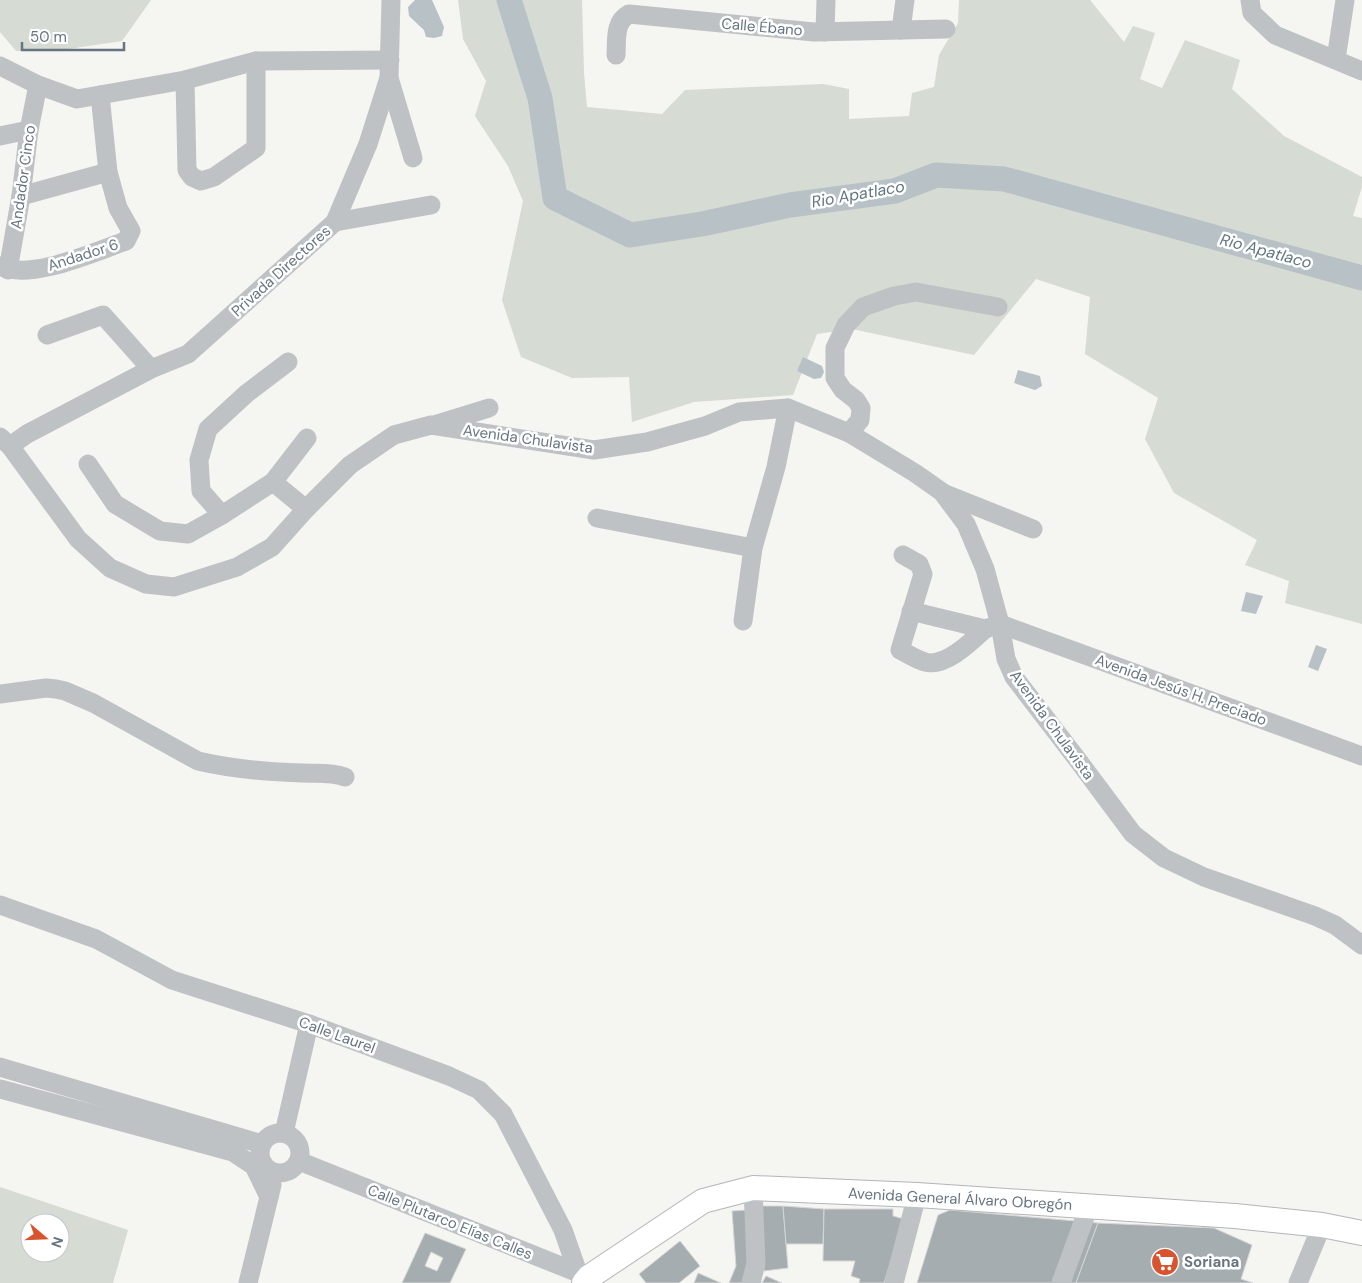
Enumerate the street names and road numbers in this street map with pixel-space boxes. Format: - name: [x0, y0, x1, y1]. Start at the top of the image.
- street label: Calle Ébano: [720, 13, 804, 41]
- street label: Andador Cinco: [6, 124, 40, 230]
- street label: Privada Directores: [227, 221, 335, 321]
- street label: Andador 6: [45, 234, 121, 276]
- street label: Avenida Chulavista: [462, 420, 594, 458]
- street label: Avenida Jesús H. Preciado: [1093, 650, 1270, 730]
- street label: Avenida Chulavista: [1005, 666, 1099, 784]
- street label: Calle Laurel: [296, 1012, 378, 1058]
- street label: Calle Plutarco Elías Calles: [365, 1180, 535, 1264]
- street label: Avenida General Álvaro Obregón: [847, 1183, 1073, 1215]

